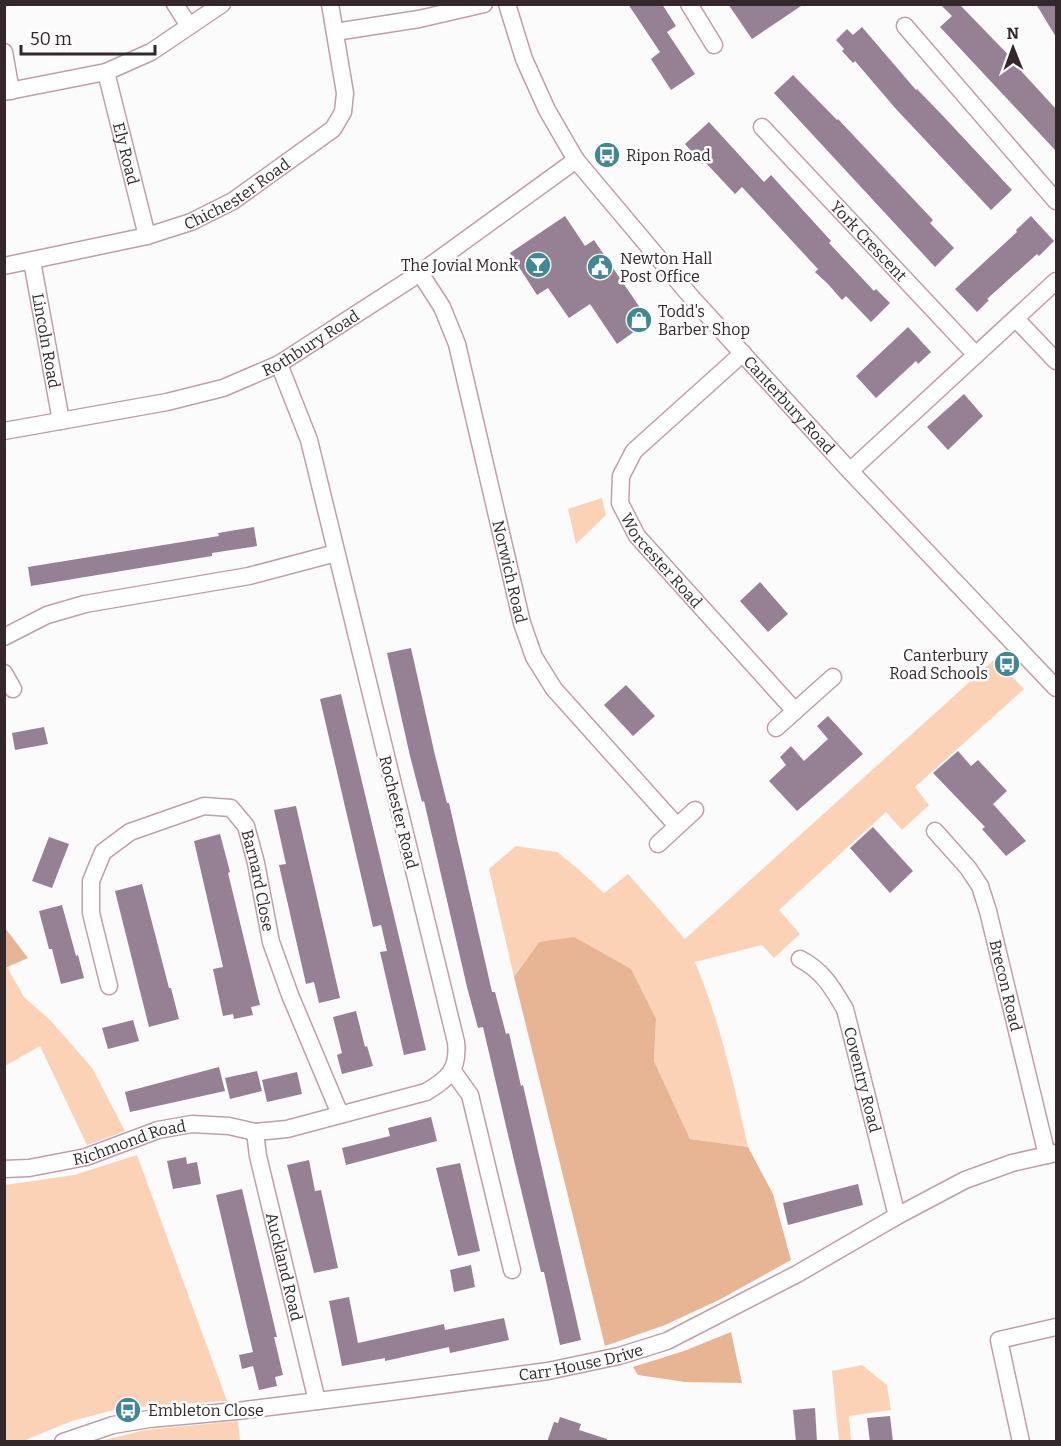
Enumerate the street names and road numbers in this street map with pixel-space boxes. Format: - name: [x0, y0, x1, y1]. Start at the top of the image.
- street label: Ely Road: [109, 120, 143, 187]
- street label: Chichester Road: [182, 154, 294, 234]
- street label: York Crescent: [826, 197, 911, 285]
- street label: Lincoln Road: [28, 292, 64, 390]
- street label: Rothbury Road: [259, 306, 363, 380]
- street label: Canterbury Road: [740, 352, 839, 458]
- street label: Worcester Road: [617, 510, 706, 612]
- street label: Norwich Road: [488, 518, 531, 625]
- street label: Rochester Road: [375, 754, 422, 871]
- street label: Barnard Close: [237, 827, 278, 933]
- street label: Brecon Road: [985, 938, 1026, 1034]
- street label: Coventry Road: [840, 1025, 885, 1135]
- street label: Richmond Road: [71, 1116, 188, 1169]
- street label: Auckland Road: [262, 1210, 307, 1324]
- street label: Carr House Drive: [518, 1340, 645, 1385]

